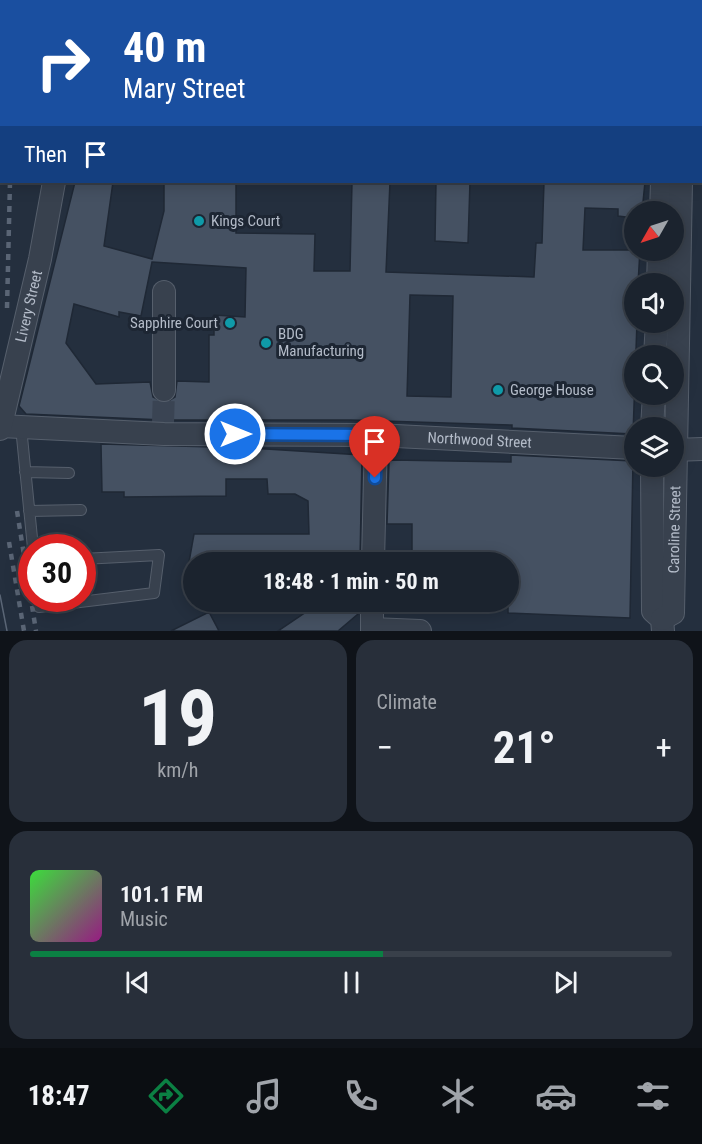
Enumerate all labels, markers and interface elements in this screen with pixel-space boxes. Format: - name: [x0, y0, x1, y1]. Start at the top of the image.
- text: 40 m: [123, 23, 206, 72]
- icon: right: [24, 24, 102, 102]
- text: Mary Street: [123, 73, 246, 105]
- icon: arrive: [79, 138, 112, 171]
- text: Then: [24, 142, 67, 167]
- north arrow: [624, 201, 684, 261]
- map controls: [624, 201, 684, 477]
- place label: Kings Court: [211, 212, 280, 230]
- marker: Kings Court: [192, 214, 206, 228]
- street label: Livery Street: [12, 268, 46, 344]
- button: sound: [624, 273, 684, 333]
- place label: Sapphire Court: [130, 314, 218, 332]
- marker: Sapphire Court: [223, 316, 237, 330]
- place label: BDG Manufacturing: [278, 325, 364, 360]
- marker: BDG Manufacturing: [259, 336, 273, 350]
- button: search: [624, 345, 684, 405]
- place label: George House: [510, 381, 594, 399]
- marker: George House: [491, 383, 505, 397]
- position arrow: [203, 402, 267, 466]
- pin: [349, 416, 400, 478]
- button: layers: [624, 417, 684, 477]
- icon: arrive: [358, 425, 391, 458]
- street label: Northwood Street: [427, 429, 532, 452]
- street label: Caroline Street: [665, 486, 684, 573]
- speed limit sign: 30: [18, 534, 96, 612]
- text: 18:48 · 1 min · 50 m: [263, 569, 439, 594]
- text: 19: [138, 673, 217, 764]
- text: Climate: [377, 690, 437, 714]
- text: 21°: [493, 721, 556, 774]
- text: −: [377, 728, 393, 767]
- text: +: [656, 728, 672, 767]
- text: km/h: [157, 758, 198, 782]
- text: 101.1 FM: [120, 882, 203, 907]
- text: Music: [120, 907, 168, 931]
- icon: previous: [121, 966, 154, 999]
- icon: pause: [335, 966, 368, 999]
- icon: next: [549, 966, 582, 999]
- icon: directions: [145, 1075, 187, 1117]
- icon: music: [243, 1075, 285, 1117]
- icon: phone: [340, 1075, 382, 1117]
- icon: climate: [437, 1075, 479, 1117]
- icon: car: [535, 1075, 577, 1117]
- icon: filters: [632, 1075, 674, 1117]
- text: 18:47: [28, 1080, 90, 1112]

